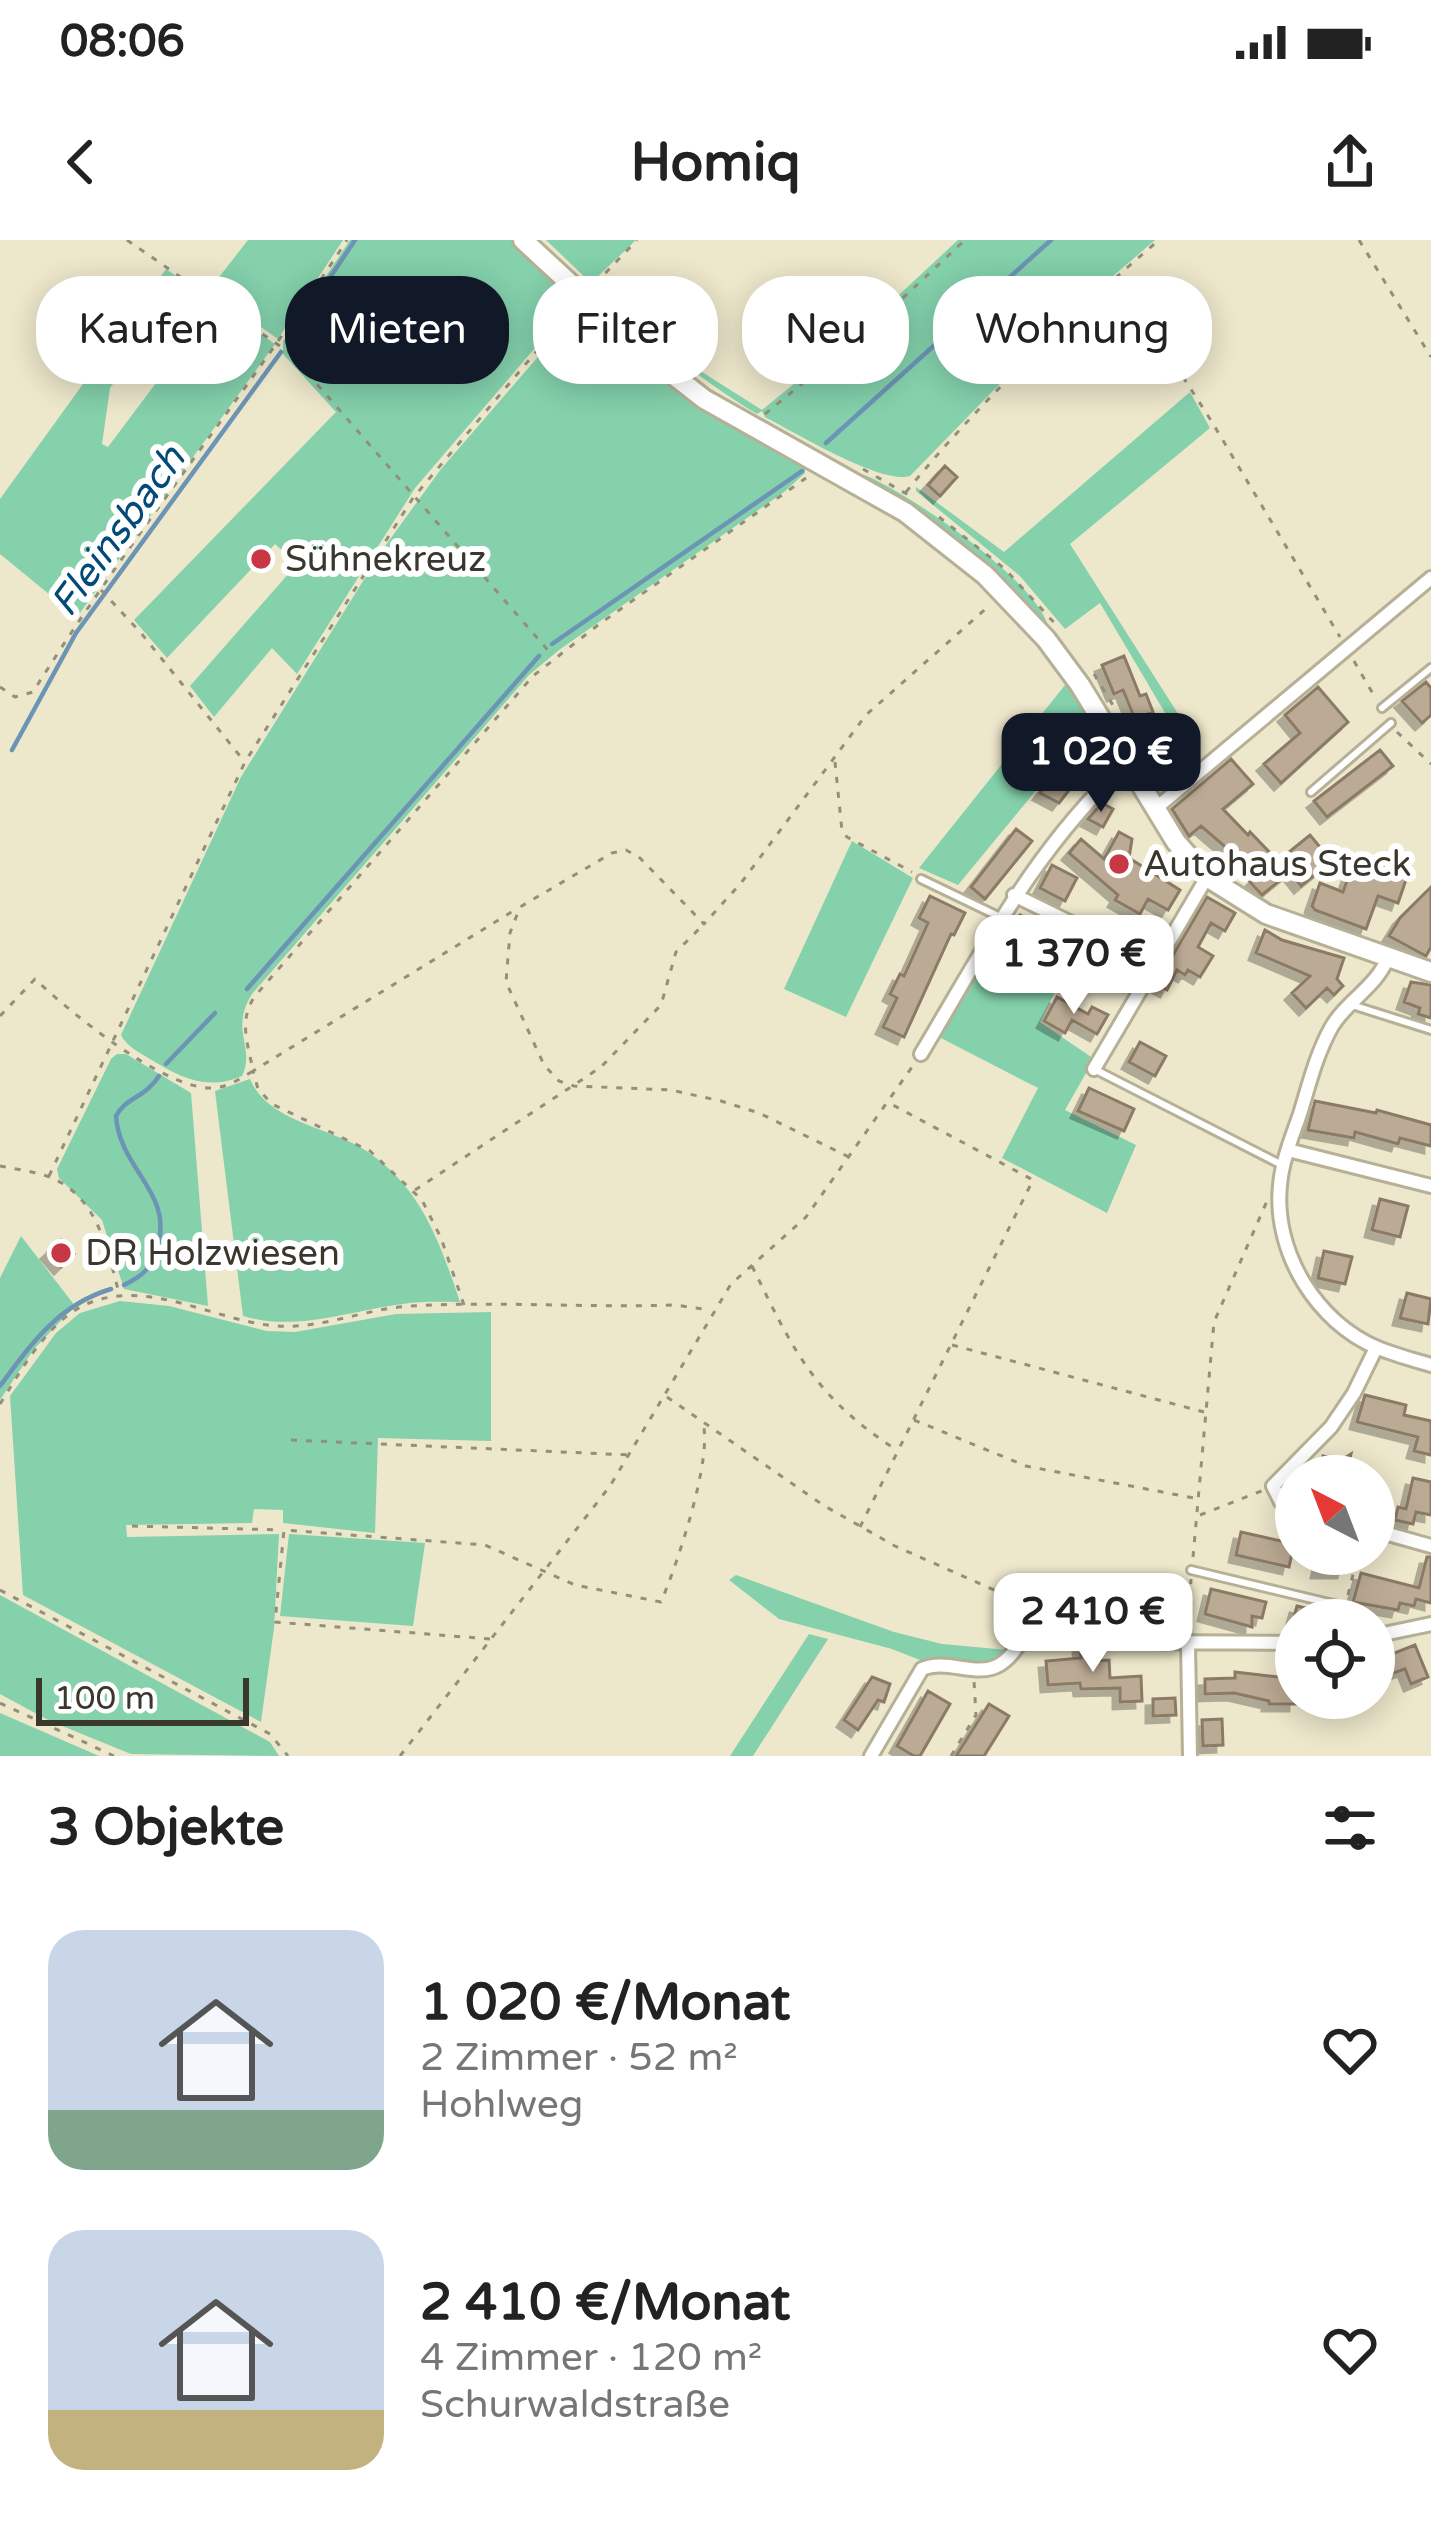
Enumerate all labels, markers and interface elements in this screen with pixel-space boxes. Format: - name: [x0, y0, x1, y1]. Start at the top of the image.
- text: 08:06: [60, 15, 185, 69]
- icon: back: [48, 129, 114, 195]
- icon: share: [1317, 129, 1383, 195]
- text: Homiq: [631, 130, 800, 195]
- chip: Kaufen: [36, 276, 261, 384]
- chip: Mieten: [285, 276, 509, 384]
- chip: Filter: [533, 276, 718, 384]
- chip: Neu: [742, 276, 909, 384]
- chip: Wohnung: [933, 276, 1212, 384]
- water label: Fleinsbach: [41, 436, 196, 625]
- place label: Sühnekreuz: [285, 538, 486, 581]
- marker: Sühnekreuz: [248, 546, 274, 572]
- pin: 1 020 €: [990, 713, 1212, 815]
- text: 1 020 €: [1029, 728, 1173, 775]
- place label: Autohaus Steck: [1143, 843, 1411, 886]
- marker: Autohaus Steck: [1106, 851, 1132, 877]
- pin: 1 370 €: [963, 915, 1185, 1017]
- text: 1 370 €: [1002, 930, 1146, 977]
- place label: DR Holzwiesen: [85, 1232, 340, 1275]
- marker: DR Holzwiesen: [48, 1240, 74, 1266]
- north arrow: [1275, 1455, 1395, 1575]
- map controls: [1275, 1455, 1395, 1719]
- pin: 2 410 €: [982, 1573, 1204, 1675]
- text: 2 410 €: [1021, 1588, 1165, 1635]
- button: locate: [1275, 1599, 1395, 1719]
- scale bar: [36, 1672, 249, 1725]
- text: 100 m: [54, 1679, 155, 1718]
- icon: filters: [1317, 1795, 1383, 1861]
- text: 3 Objekte: [48, 1797, 284, 1859]
- text: 1 020 €/Monat: [420, 1972, 790, 2034]
- icon: home: [144, 1978, 288, 2122]
- icon: heart: [1317, 2017, 1383, 2083]
- text: 2 Zimmer · 52 m²: [420, 2034, 738, 2081]
- text: Hohlweg: [420, 2081, 583, 2128]
- text: 2 410 €/Monat: [420, 2272, 790, 2334]
- icon: home: [144, 2278, 288, 2422]
- icon: heart: [1317, 2317, 1383, 2383]
- text: 4 Zimmer · 120 m²: [420, 2334, 762, 2381]
- text: Schurwaldstraße: [420, 2381, 730, 2428]

